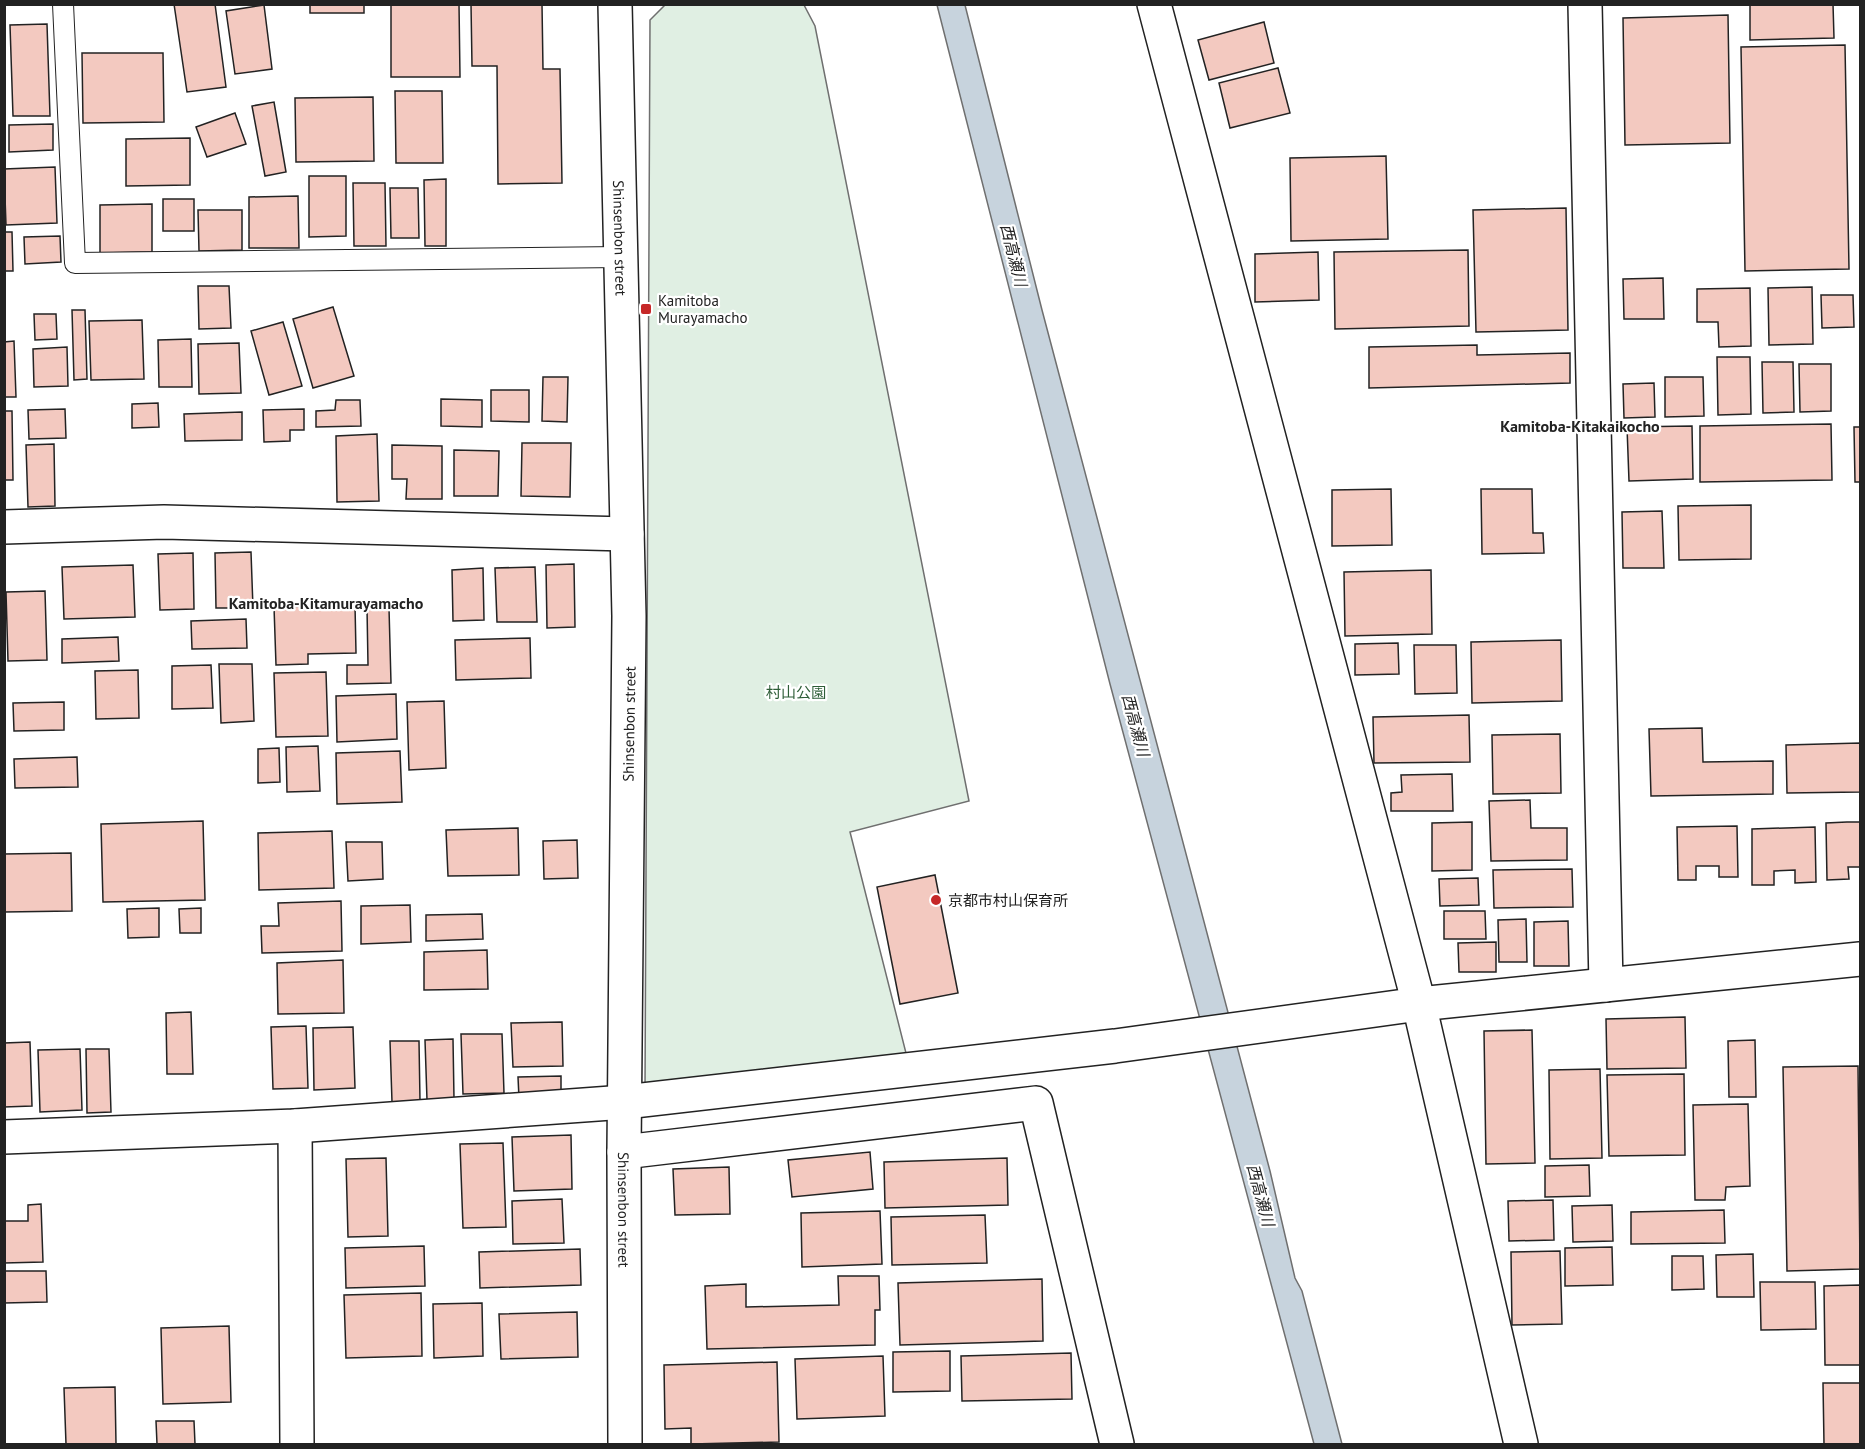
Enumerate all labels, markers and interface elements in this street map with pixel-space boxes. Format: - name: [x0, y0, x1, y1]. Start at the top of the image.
- street label: Shinsenbon street: [610, 180, 631, 296]
- water label: 西高瀬川: [997, 222, 1032, 290]
- place label: Kamitoba Murayamacho: [658, 291, 748, 327]
- marker: Kamitoba Murayamacho: [639, 302, 653, 316]
- district label: Kamitoba-Kitakaikocho: [1500, 416, 1660, 436]
- district label: Kamitoba-Kitamurayamacho: [229, 593, 424, 613]
- street label: Shinsenbon street: [618, 666, 640, 782]
- park label: 村山公園: [766, 683, 826, 702]
- water label: 西高瀬川: [1118, 691, 1154, 760]
- place label: 京都市村山保育所: [948, 891, 1068, 910]
- marker: 京都市村山保育所: [929, 893, 943, 907]
- street label: Shinsenbon street: [614, 1152, 634, 1268]
- water label: 西高瀬川: [1243, 1161, 1279, 1230]

